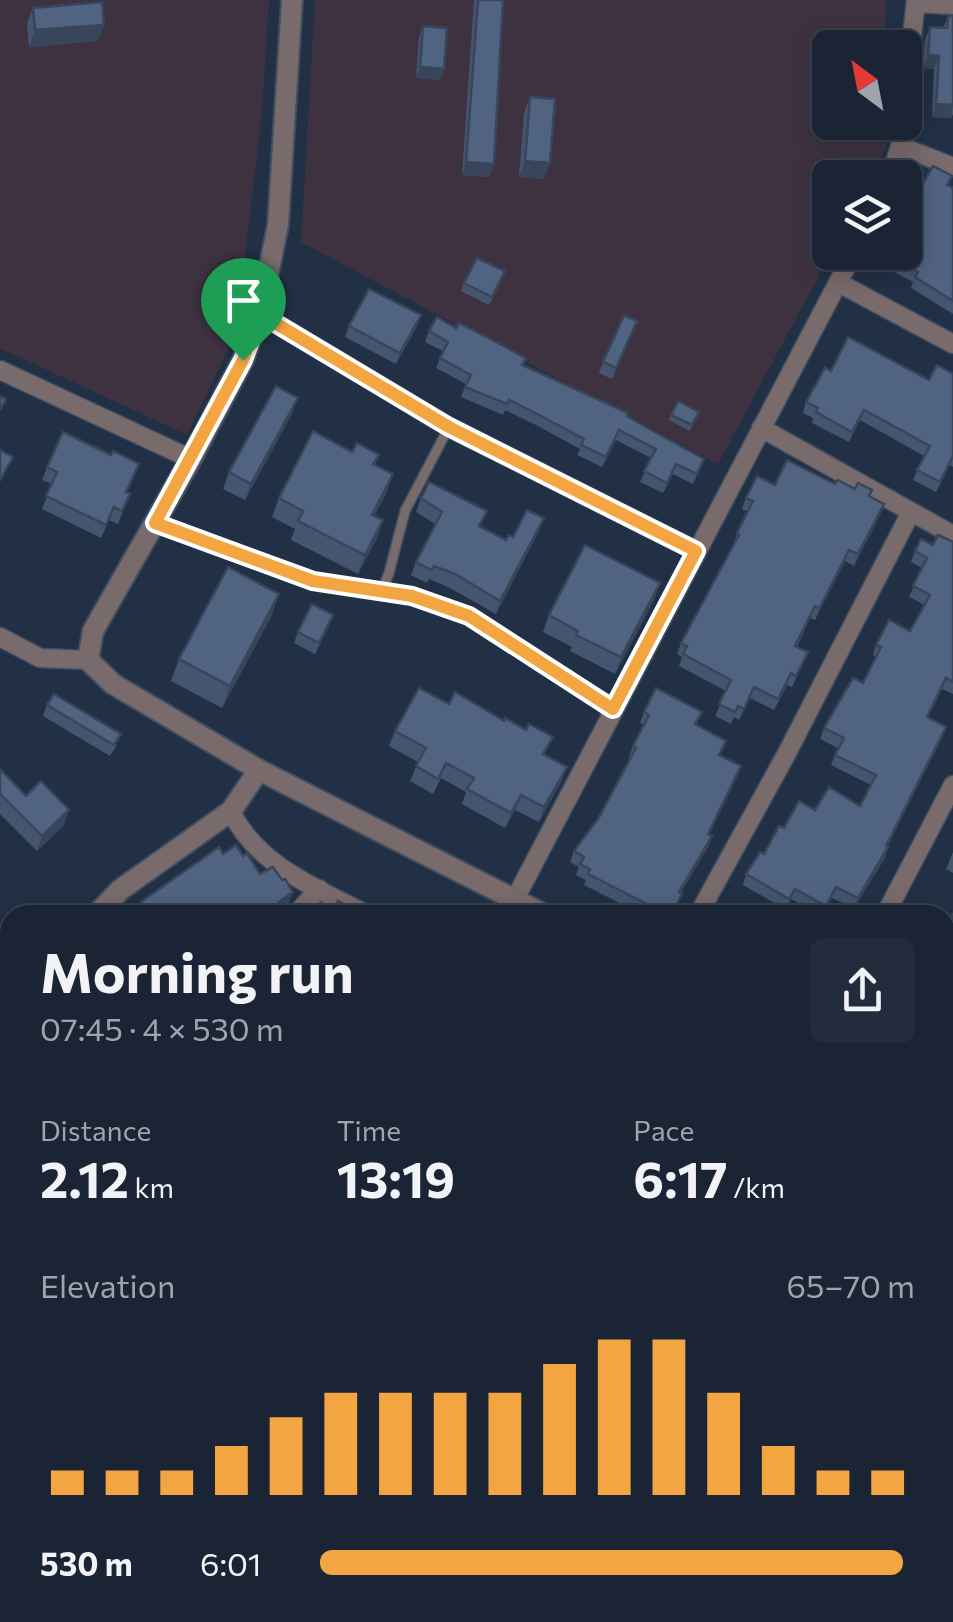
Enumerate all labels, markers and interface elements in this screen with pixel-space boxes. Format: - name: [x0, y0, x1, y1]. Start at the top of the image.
- north arrow: [812, 30, 922, 140]
- map controls: [812, 30, 922, 270]
- button: layers: [812, 160, 922, 270]
- pin: [201, 258, 286, 361]
- icon: arrive: [216, 273, 271, 328]
- text: Morning run: [40, 937, 354, 1004]
- button: share: [810, 938, 915, 1043]
- text: 07:45 · 4 × 530 m: [40, 1008, 284, 1048]
- text: Distance: [40, 1113, 151, 1147]
- text: Time: [337, 1113, 401, 1147]
- text: Pace: [633, 1113, 694, 1147]
- text: 2.12: [40, 1147, 129, 1208]
- text: 13:19: [337, 1147, 455, 1208]
- text: 6:17: [633, 1147, 728, 1208]
- text: km: [129, 1170, 174, 1204]
- text: /km: [728, 1170, 785, 1204]
- text: Elevation: [40, 1265, 175, 1305]
- text: 65–70 m: [787, 1265, 915, 1305]
- text: 530 m: [40, 1543, 133, 1583]
- text: 6:01: [200, 1543, 262, 1583]

